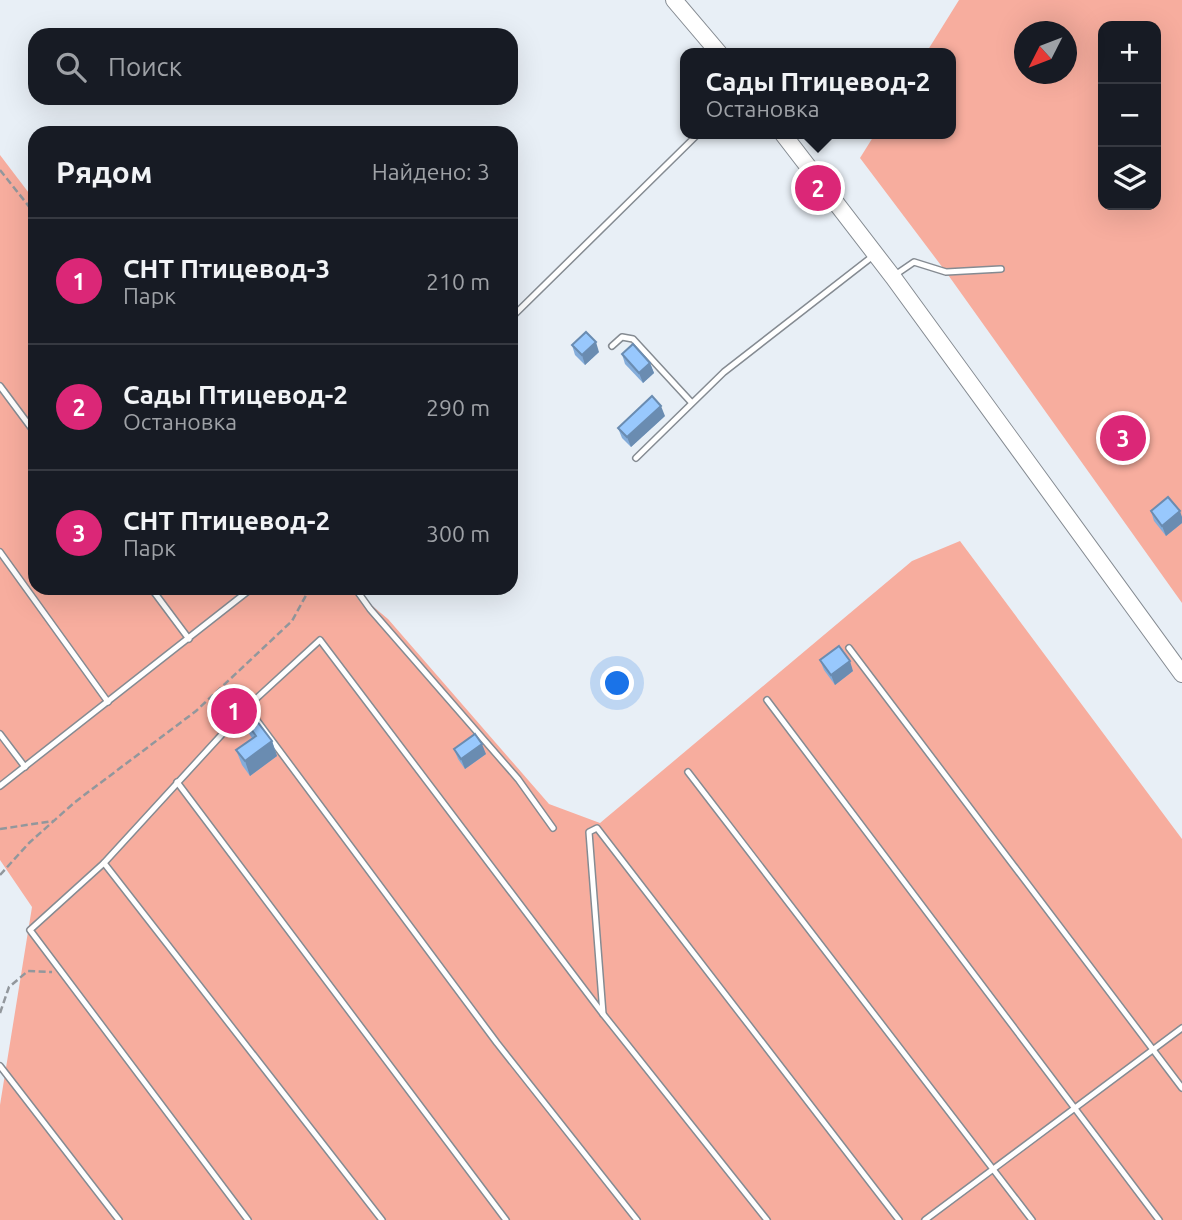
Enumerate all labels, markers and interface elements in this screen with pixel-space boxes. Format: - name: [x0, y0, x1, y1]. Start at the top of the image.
- north arrow: [1014, 21, 1077, 84]
- map controls: [1098, 21, 1161, 210]
- button: +: [1098, 21, 1161, 84]
- search box: [28, 28, 518, 105]
- icon: search: [52, 48, 90, 86]
- popup: [680, 48, 956, 139]
- text: Поиск: [108, 52, 182, 81]
- text: Сады Птицевод-2: [706, 67, 930, 96]
- button: −: [1098, 84, 1161, 147]
- text: Остановка: [706, 96, 820, 121]
- button: layers: [1098, 147, 1161, 210]
- text: Рядом: [56, 155, 152, 189]
- text: Найдено: 3: [372, 159, 490, 184]
- pin: 2: [795, 162, 841, 214]
- text: СНТ Птицевод-3: [123, 254, 330, 283]
- text: 1: [73, 269, 85, 294]
- text: 210 m: [426, 269, 490, 294]
- text: Парк: [123, 283, 176, 308]
- text: Сады Птицевод-2: [123, 380, 348, 409]
- text: 2: [73, 395, 85, 420]
- text: 290 m: [426, 395, 490, 420]
- text: Остановка: [123, 409, 237, 434]
- pin: 3: [1100, 412, 1146, 464]
- text: СНТ Птицевод-2: [123, 506, 330, 535]
- text: 3: [73, 521, 85, 546]
- text: 300 m: [426, 521, 490, 546]
- text: Парк: [123, 535, 176, 560]
- your location: [600, 666, 634, 700]
- pin: 1: [211, 685, 257, 737]

